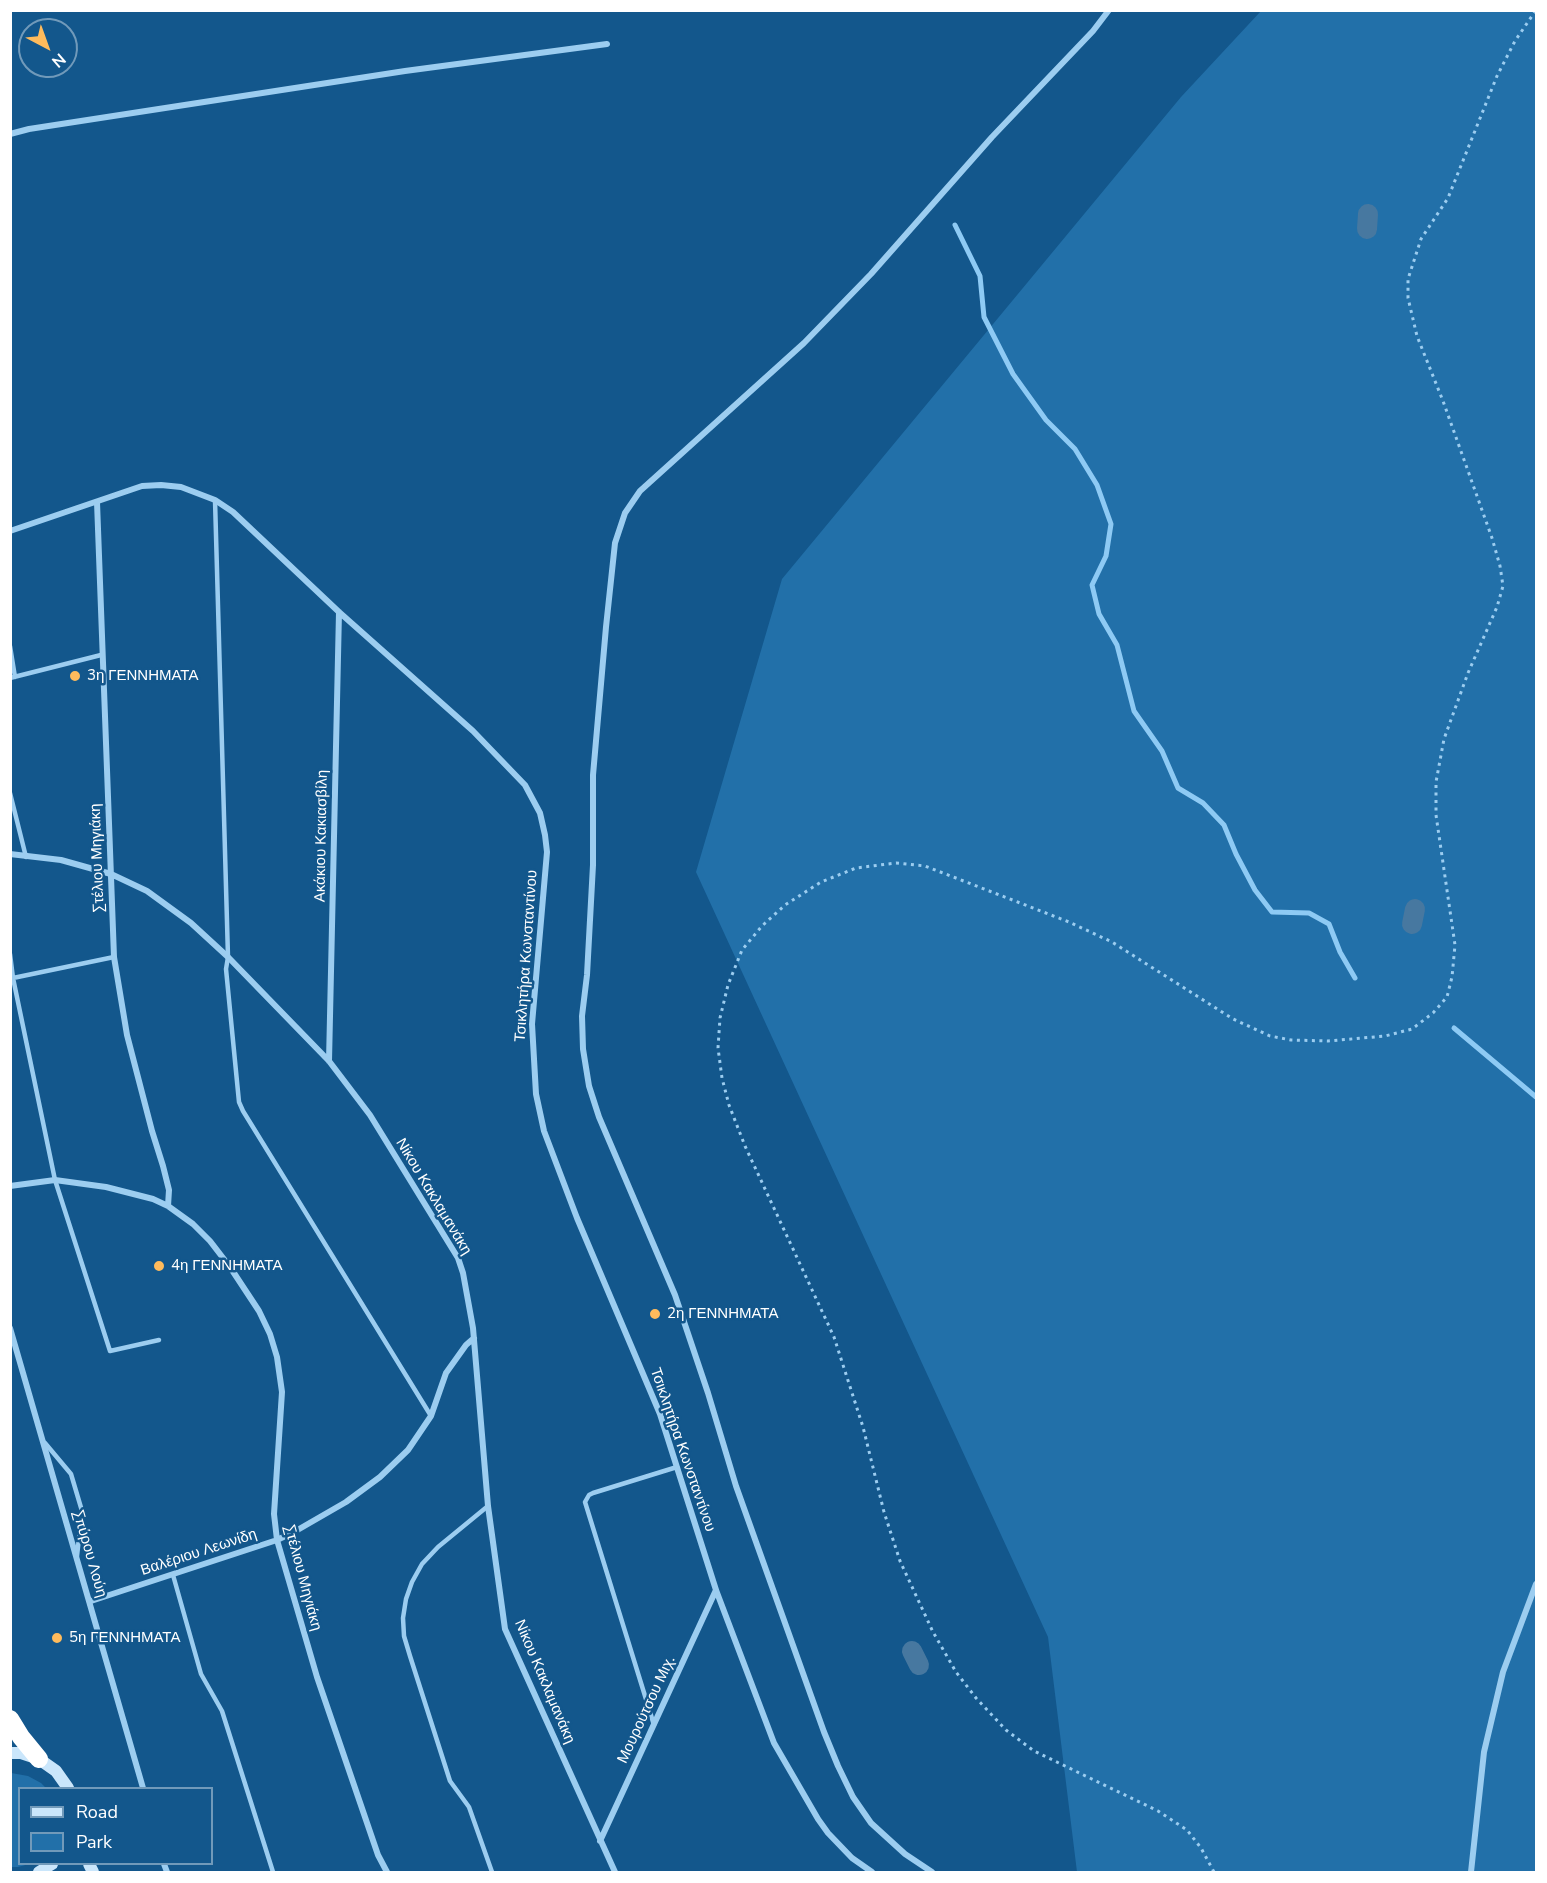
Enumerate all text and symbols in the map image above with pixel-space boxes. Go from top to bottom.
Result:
north arrow [18,18,78,78]
text: N [47,48,70,72]
place label: 3η ΓΕΝΝΗΜΑΤΑ [87,667,198,685]
marker: 3η ΓΕΝΝΗΜΑΤΑ [68,669,82,683]
street label: Ακάκιου Κακιασβίλη [312,770,332,902]
street label: Στέλιου Μηγιάκη [87,803,109,913]
street label: Τσικλητήρα Κωνσταντίνου [512,869,542,1043]
street label: Νίκου Κακλαμανάκη [391,1135,475,1259]
place label: 4η ΓΕΝΝΗΜΑΤΑ [171,1257,282,1275]
marker: 4η ΓΕΝΝΗΜΑΤΑ [152,1259,166,1273]
place label: 2η ΓΕΝΝΗΜΑΤΑ [667,1305,778,1323]
marker: 2η ΓΕΝΝΗΜΑΤΑ [648,1307,662,1321]
street label: Τσικλητήρα Κωνσταντίνου [645,1366,719,1534]
street label: Σπύρου Λούη [68,1508,110,1600]
street label: Στέλιου Μηγιάκη [279,1523,325,1633]
street label: Βαλέριου Λεωνίδη [139,1526,259,1580]
street label: Νίκου Κακλαμανάκη [510,1617,578,1747]
place label: 5η ΓΕΝΝΗΜΑΤΑ [69,1629,180,1647]
marker: 5η ΓΕΝΝΗΜΑΤΑ [50,1631,64,1645]
street label: Μουρούτσου Μιχ. [614,1653,680,1767]
legend [18,1787,213,1865]
text: Road [76,1800,118,1824]
text: Park [76,1830,112,1854]

